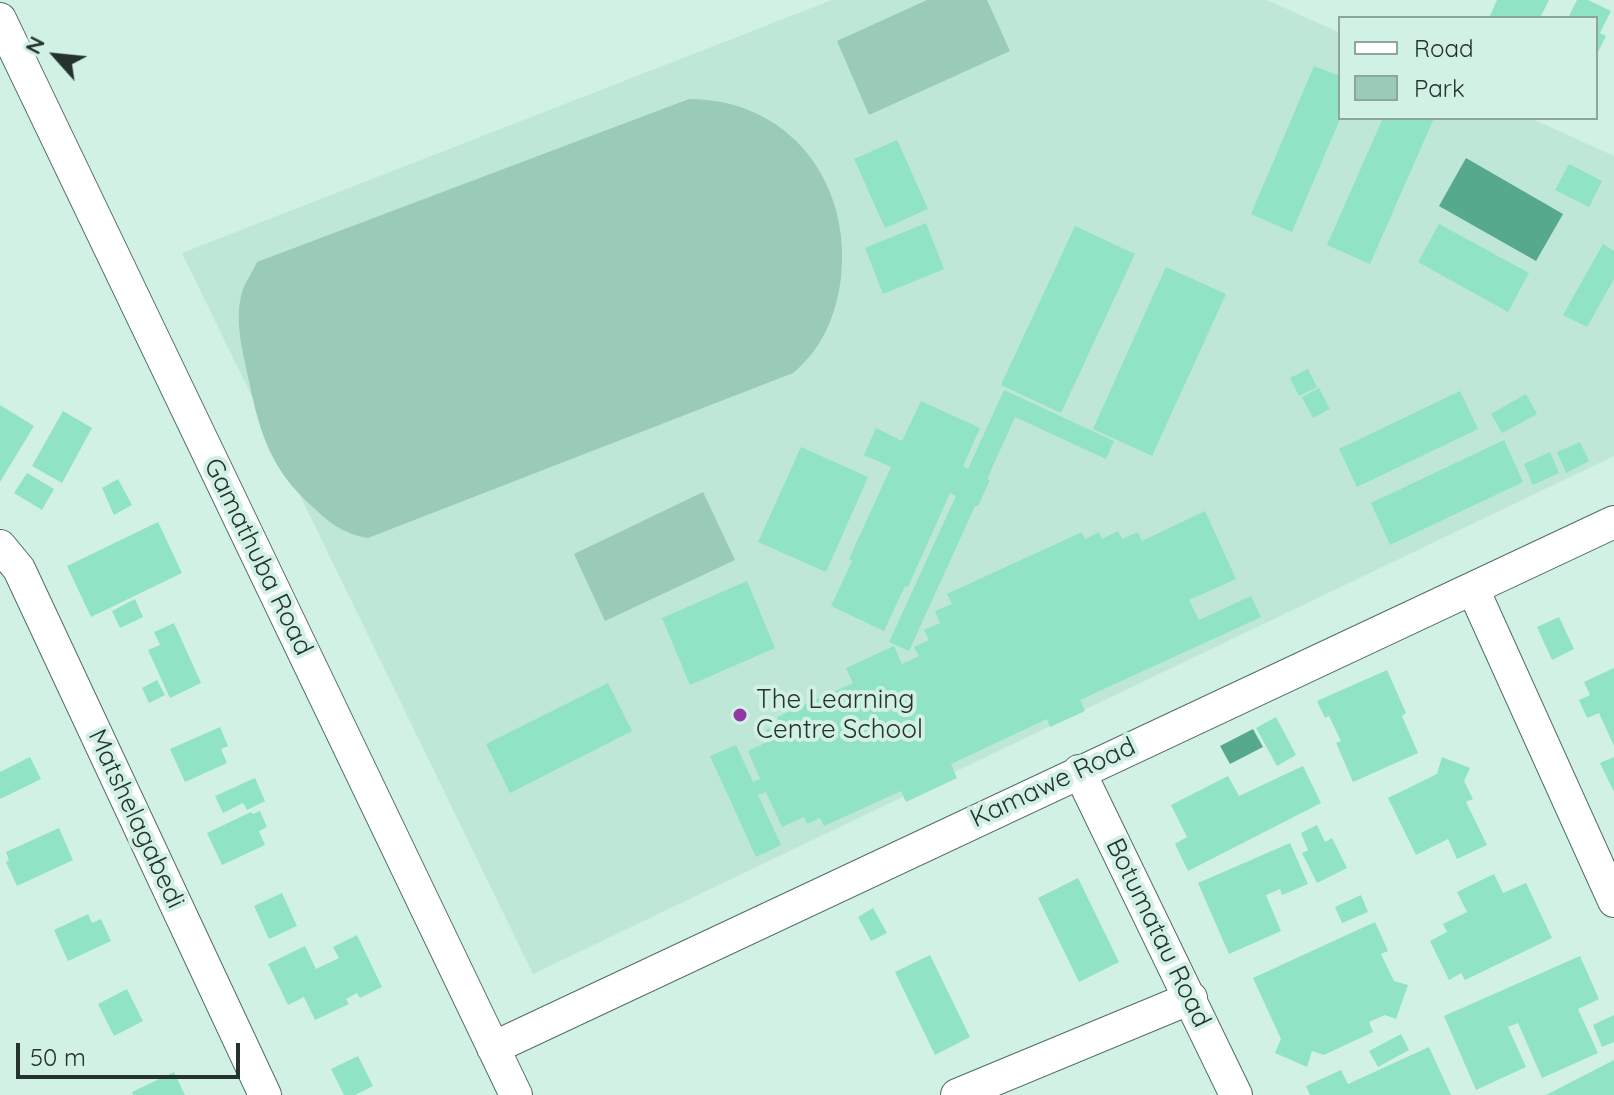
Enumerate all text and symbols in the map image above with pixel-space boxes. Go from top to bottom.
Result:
north arrow [16,16,96,96]
legend [1338,16,1598,120]
text: N [18,32,51,59]
text: Road [1414,33,1474,63]
text: Park [1414,73,1465,103]
street label: Gamathuba Road [197,453,319,661]
place label: The Learning Centre School [756,684,923,746]
marker: The Learning Centre School [731,706,749,724]
street label: Matshelagabedi [81,725,191,913]
street label: Kamawe Road [966,731,1140,835]
street label: Botumatau Road [1099,833,1217,1033]
scale bar [20,1027,244,1077]
text: 50 m [30,1042,86,1072]

